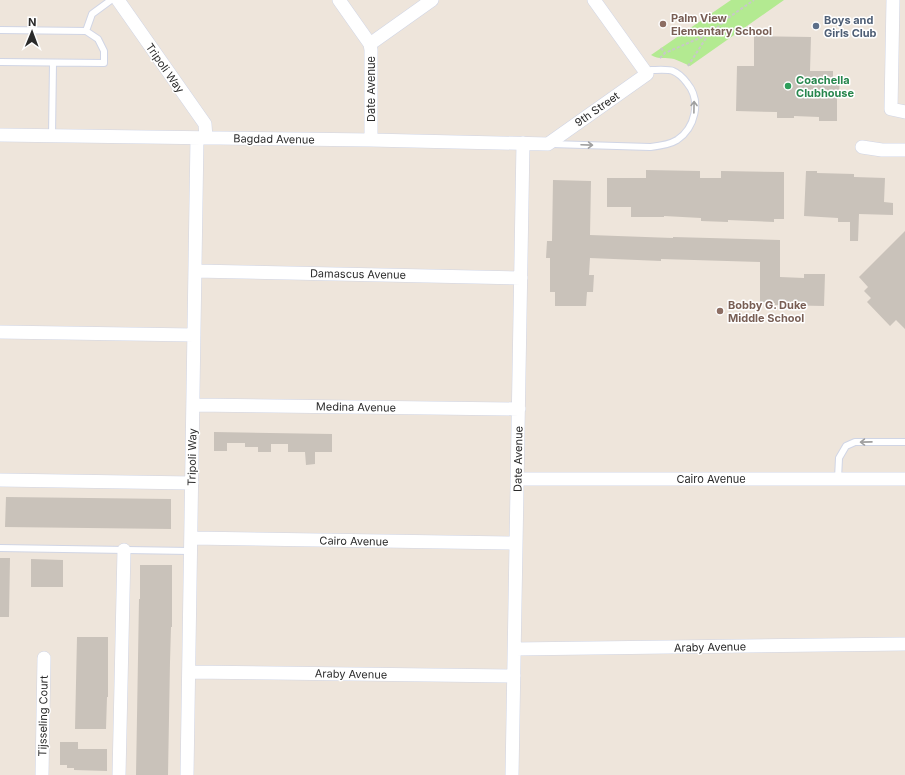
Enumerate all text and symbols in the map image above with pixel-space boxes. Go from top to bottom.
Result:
place label: Palm View Elementary School [671,11,772,38]
north arrow [12,12,52,52]
place label: Boys and Girls Club [824,13,877,40]
text: N [28,15,36,29]
marker: Palm View Elementary School [658,19,668,29]
marker: Boys and Girls Club [811,21,821,31]
street label: Tripoli Way [143,40,187,96]
street label: Date Avenue [364,56,378,122]
place label: Coachella Clubhouse [796,73,855,100]
marker: Coachella Clubhouse [783,81,793,91]
street label: 9th Street [572,88,622,129]
one-way arrow [691,101,698,114]
street label: Bagdad Avenue [233,131,315,147]
one-way arrow [580,141,593,149]
street label: Damascus Avenue [310,266,406,282]
place label: Bobby G. Duke Middle School [728,298,807,325]
marker: Bobby G. Duke Middle School [715,306,725,316]
street label: Medina Avenue [316,399,396,415]
street label: Date Avenue [510,426,526,492]
street label: Tripoli Way [184,428,200,486]
one-way arrow [860,438,873,446]
street label: Cairo Avenue [676,472,746,486]
street label: Cairo Avenue [319,533,389,549]
street label: Araby Avenue [674,639,746,655]
street label: Araby Avenue [315,666,387,682]
street label: Tijsseling Court [35,675,51,757]

